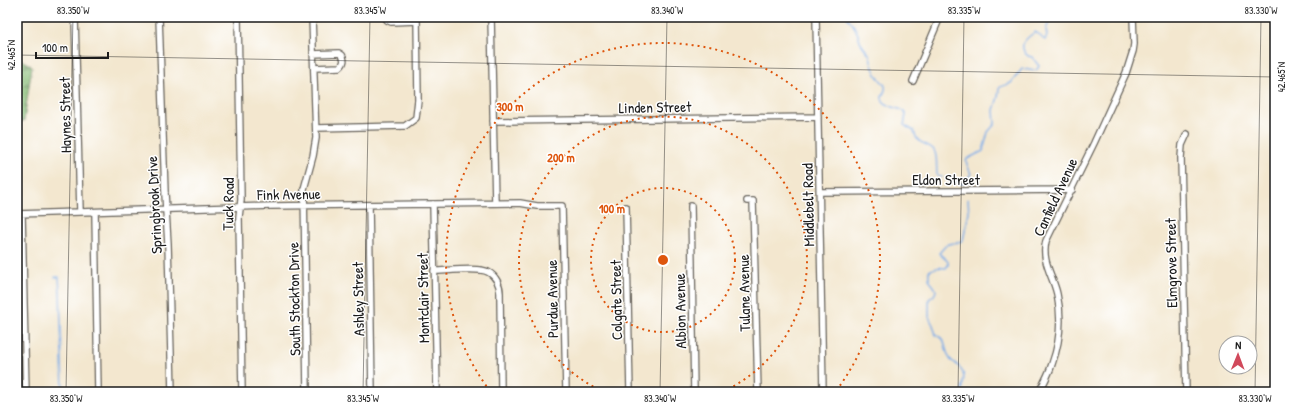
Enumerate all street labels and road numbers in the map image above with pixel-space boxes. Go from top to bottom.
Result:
street label: Haynes Street [54,76,76,153]
street label: Linden Street [618,96,692,118]
street label: Canfield Avenue [1028,154,1082,240]
street label: Springbrook Drive [141,156,167,254]
street label: Middlebelt Road [797,163,819,247]
street label: Eldon Street [912,169,981,190]
street label: Tuck Road [217,177,239,231]
street label: Fink Avenue [256,183,321,205]
street label: Elmgrove Street [1160,217,1182,308]
street label: South Stockton Drive [283,242,305,356]
street label: Montclair Street [412,252,434,343]
street label: Tulane Avenue [733,254,755,332]
street label: Colgate Street [605,259,627,340]
street label: Purdue Avenue [541,260,563,338]
street label: Ashley Street [347,261,369,336]
street label: Albion Avenue [669,273,691,349]

